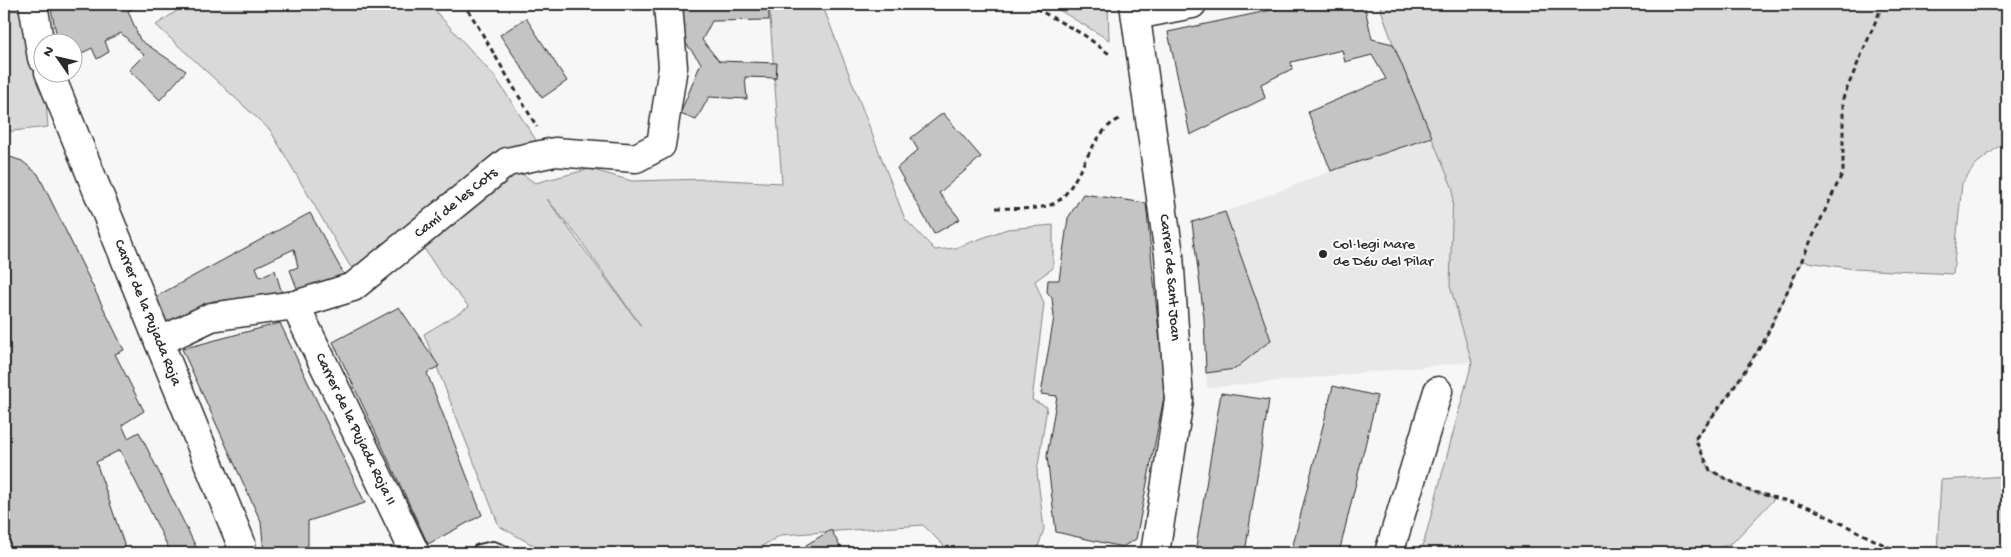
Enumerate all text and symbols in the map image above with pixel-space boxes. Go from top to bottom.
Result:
north arrow [32,32,82,82]
text: N [40,44,59,61]
street label: Camí de les Cots [411,164,502,242]
street label: Carrer de Sant Joan [1154,213,1184,342]
place label: Col·legi Mare de Déu del Pilar [1333,236,1435,271]
street label: Carrer de la Pujada Roja [109,237,185,389]
marker: Col·legi Mare de Déu del Pilar [1317,248,1329,260]
street label: Carrer de la Pujada Roja II [311,350,400,508]

